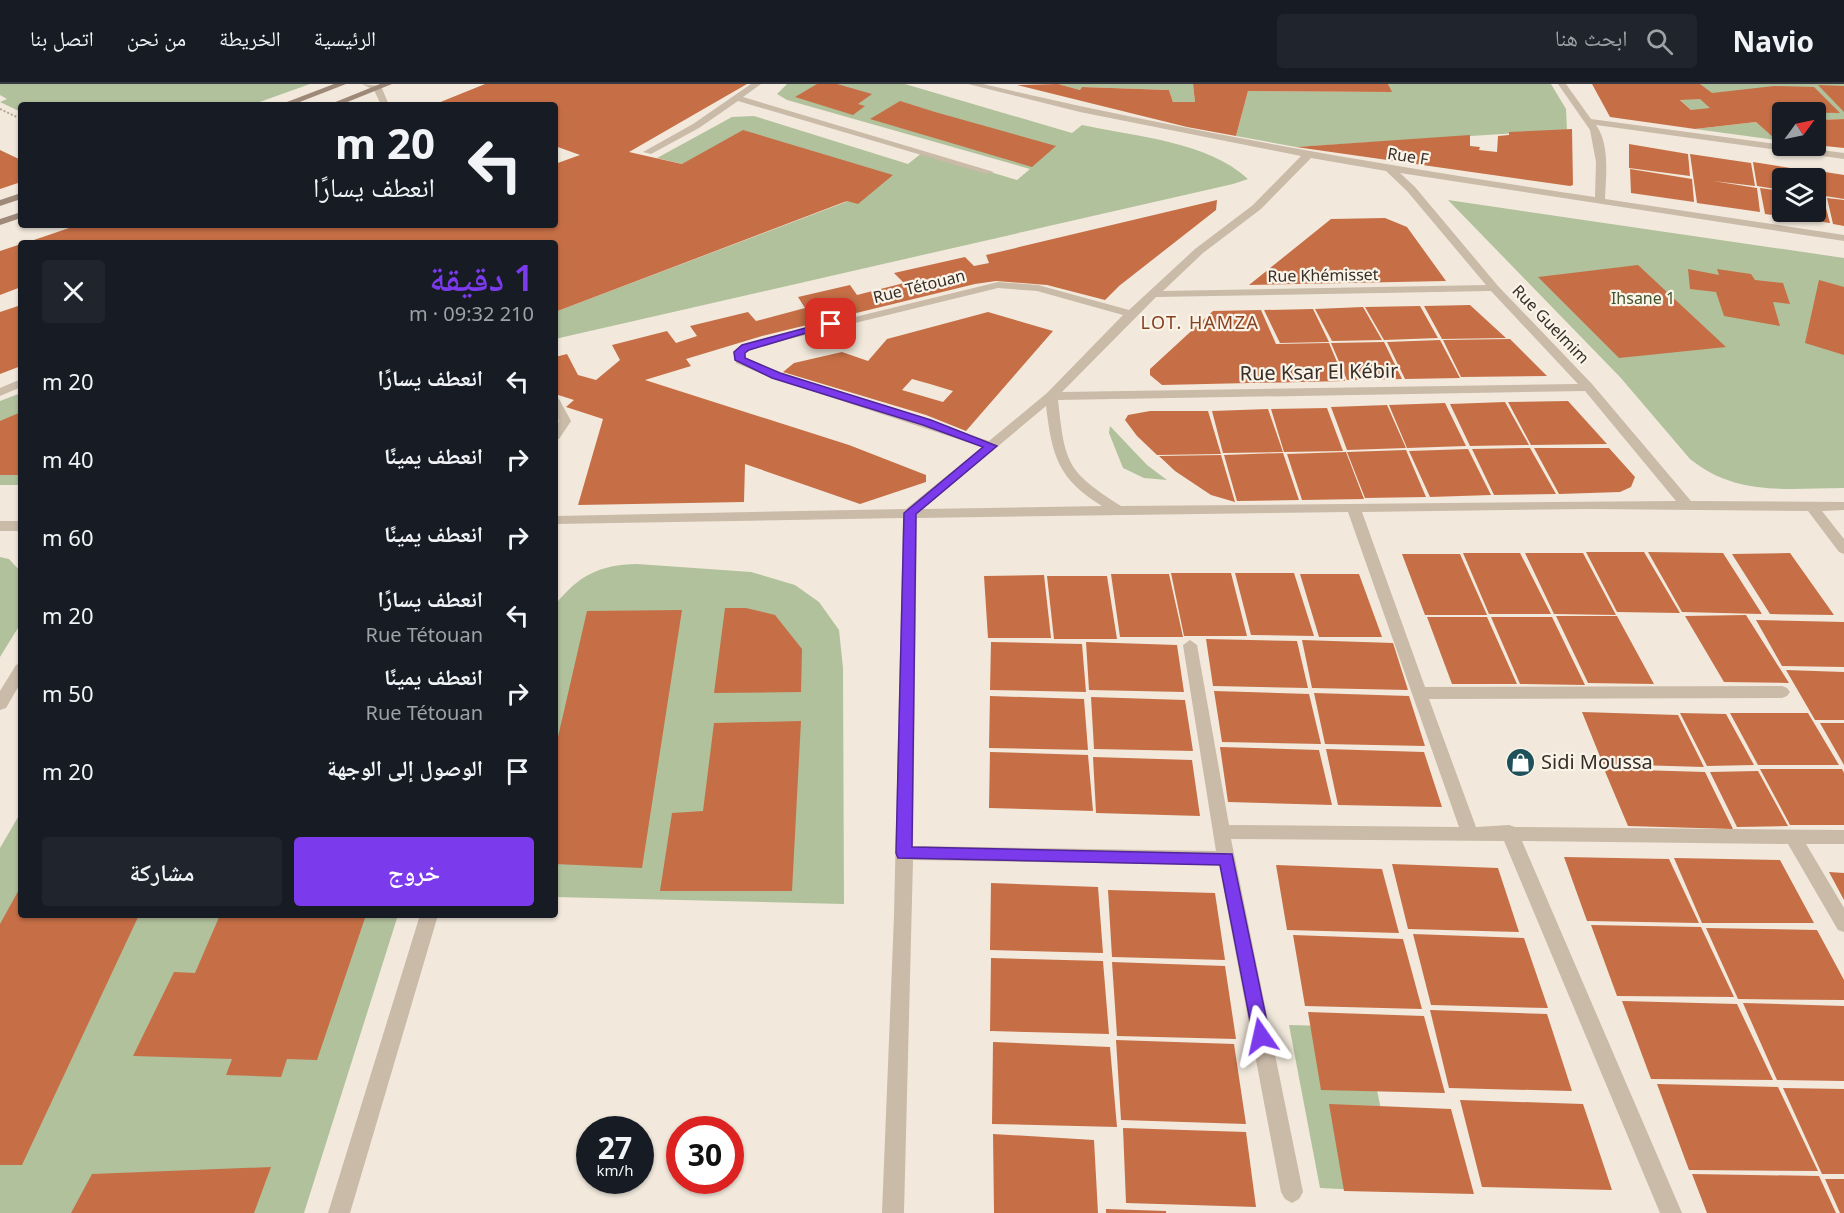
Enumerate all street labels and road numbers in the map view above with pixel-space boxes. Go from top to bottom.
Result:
street label: Rue F [1386,142,1430,170]
street label: Rue Khémisset [1267,263,1379,287]
street label: Rue Tétouan [871,264,967,308]
street label: Rue Guelmim [1508,280,1594,368]
street label: Rue Ksar El Kébir [1239,357,1399,386]

